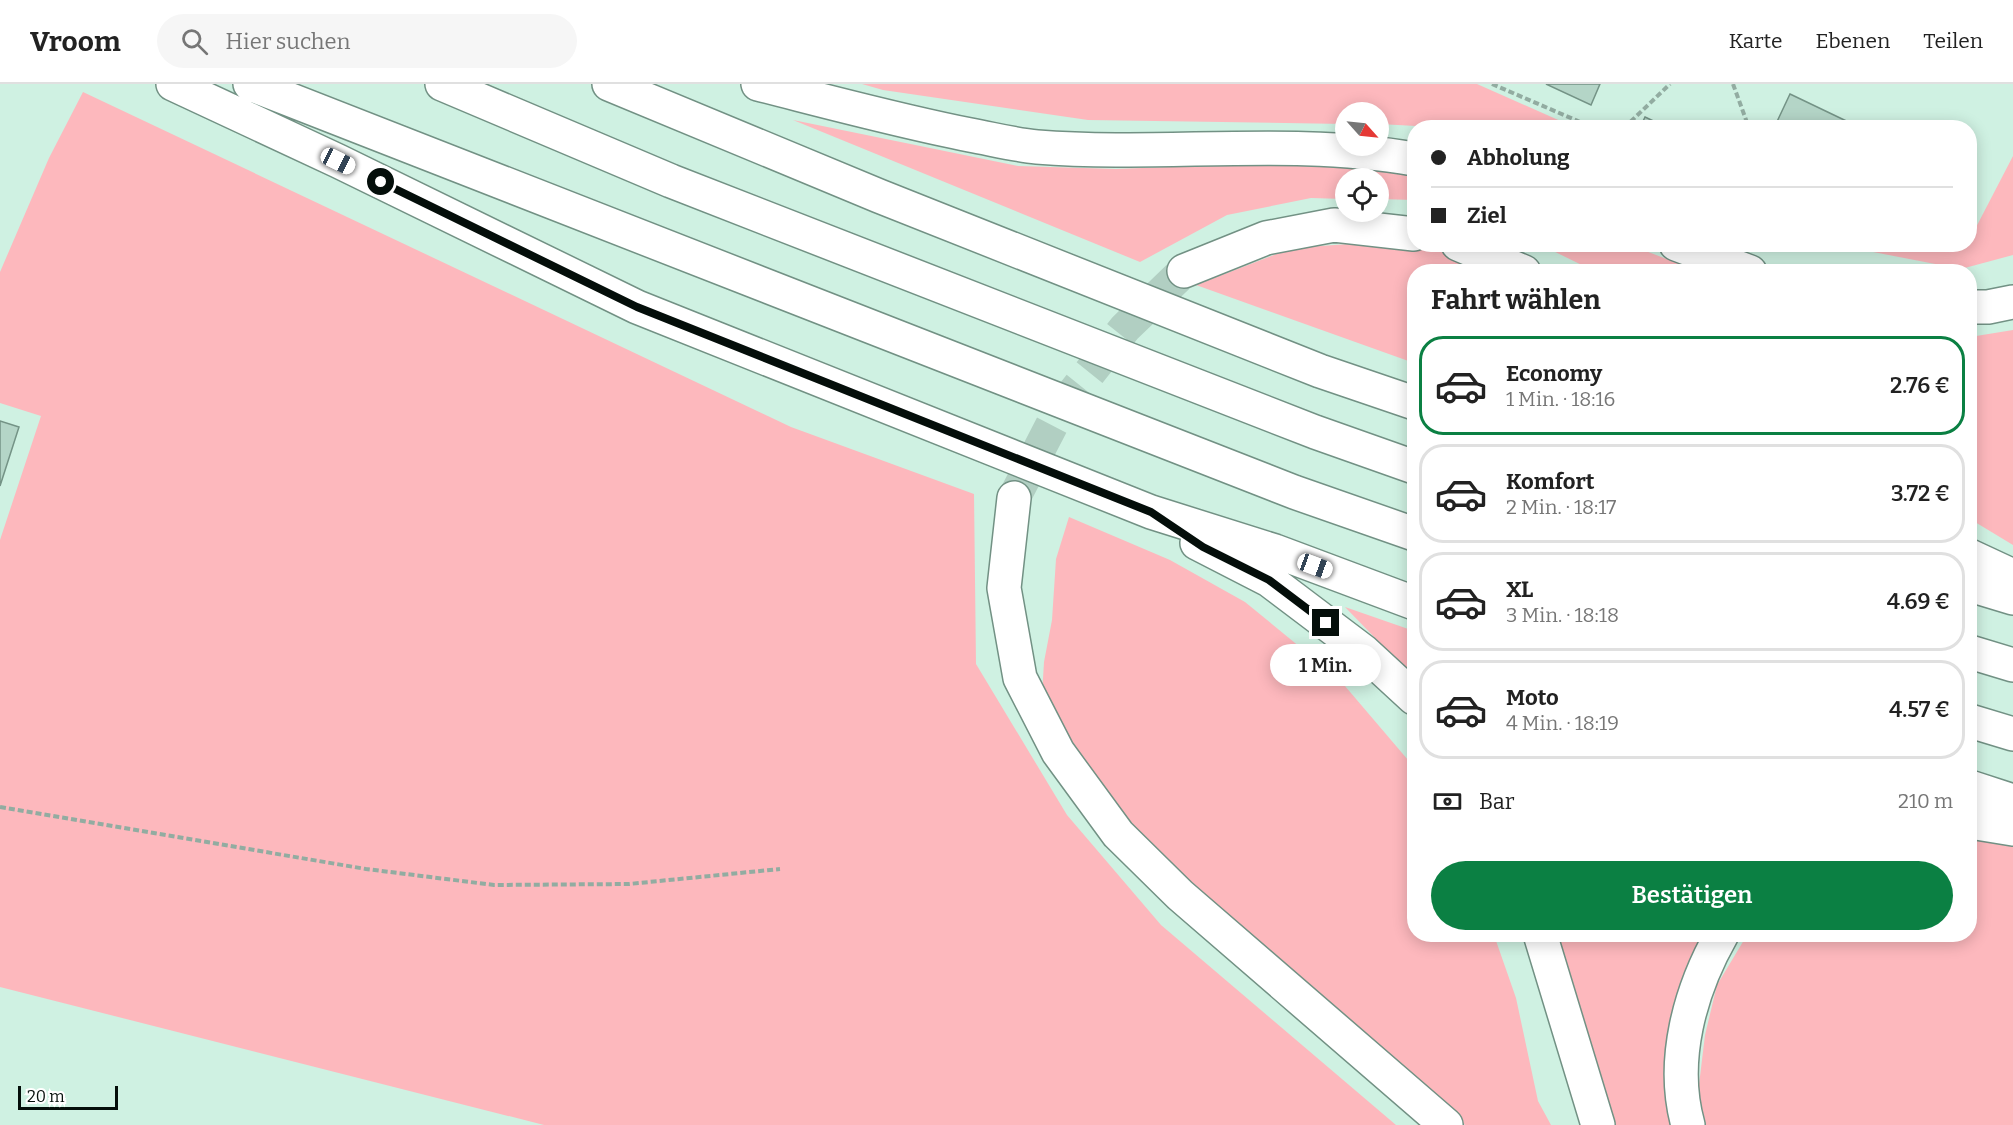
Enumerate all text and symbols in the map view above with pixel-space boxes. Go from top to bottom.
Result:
search box [157,14,577,68]
text: Vroom [30,25,121,58]
icon: search [178,25,211,58]
text: Hier suchen [226,28,351,55]
text: Karte [1729,28,1782,54]
text: Ebenen [1815,28,1890,54]
text: Teilen [1923,28,1983,54]
north arrow [1335,102,1389,156]
map controls [1335,102,1389,222]
text: Abholung [1467,144,1570,171]
car [318,145,358,177]
route start [367,168,394,195]
button: locate [1335,168,1389,222]
text: Ziel [1467,202,1507,229]
text: Fahrt wählen [1431,284,1601,316]
icon: car [1434,359,1488,413]
text: Economy [1506,360,1602,387]
text: 2.76 € [1890,372,1950,399]
text: 1 Min. · 18:16 [1506,387,1615,411]
icon: car [1434,467,1488,521]
text: Komfort [1506,468,1595,495]
text: 3.72 € [1891,480,1950,507]
text: 2 Min. · 18:17 [1506,495,1616,519]
car [1295,551,1335,581]
icon: car [1434,575,1488,629]
text: XL [1506,576,1533,603]
text: 4.69 € [1887,588,1950,615]
text: 3 Min. · 18:18 [1506,603,1619,627]
route end [1312,609,1339,636]
callout: 1 Min. [1270,644,1382,686]
text: 1 Min. [1299,653,1352,677]
icon: car [1434,683,1488,737]
text: Moto [1506,684,1559,711]
text: 4.57 € [1889,696,1950,723]
text: 4 Min. · 18:19 [1506,711,1619,735]
icon: cash [1431,785,1464,818]
text: Bar [1479,788,1514,815]
text: 210 m [1898,789,1953,813]
button: Bestätigen [1431,861,1953,930]
scale bar [18,1083,118,1110]
text: 20 m [27,1087,64,1106]

